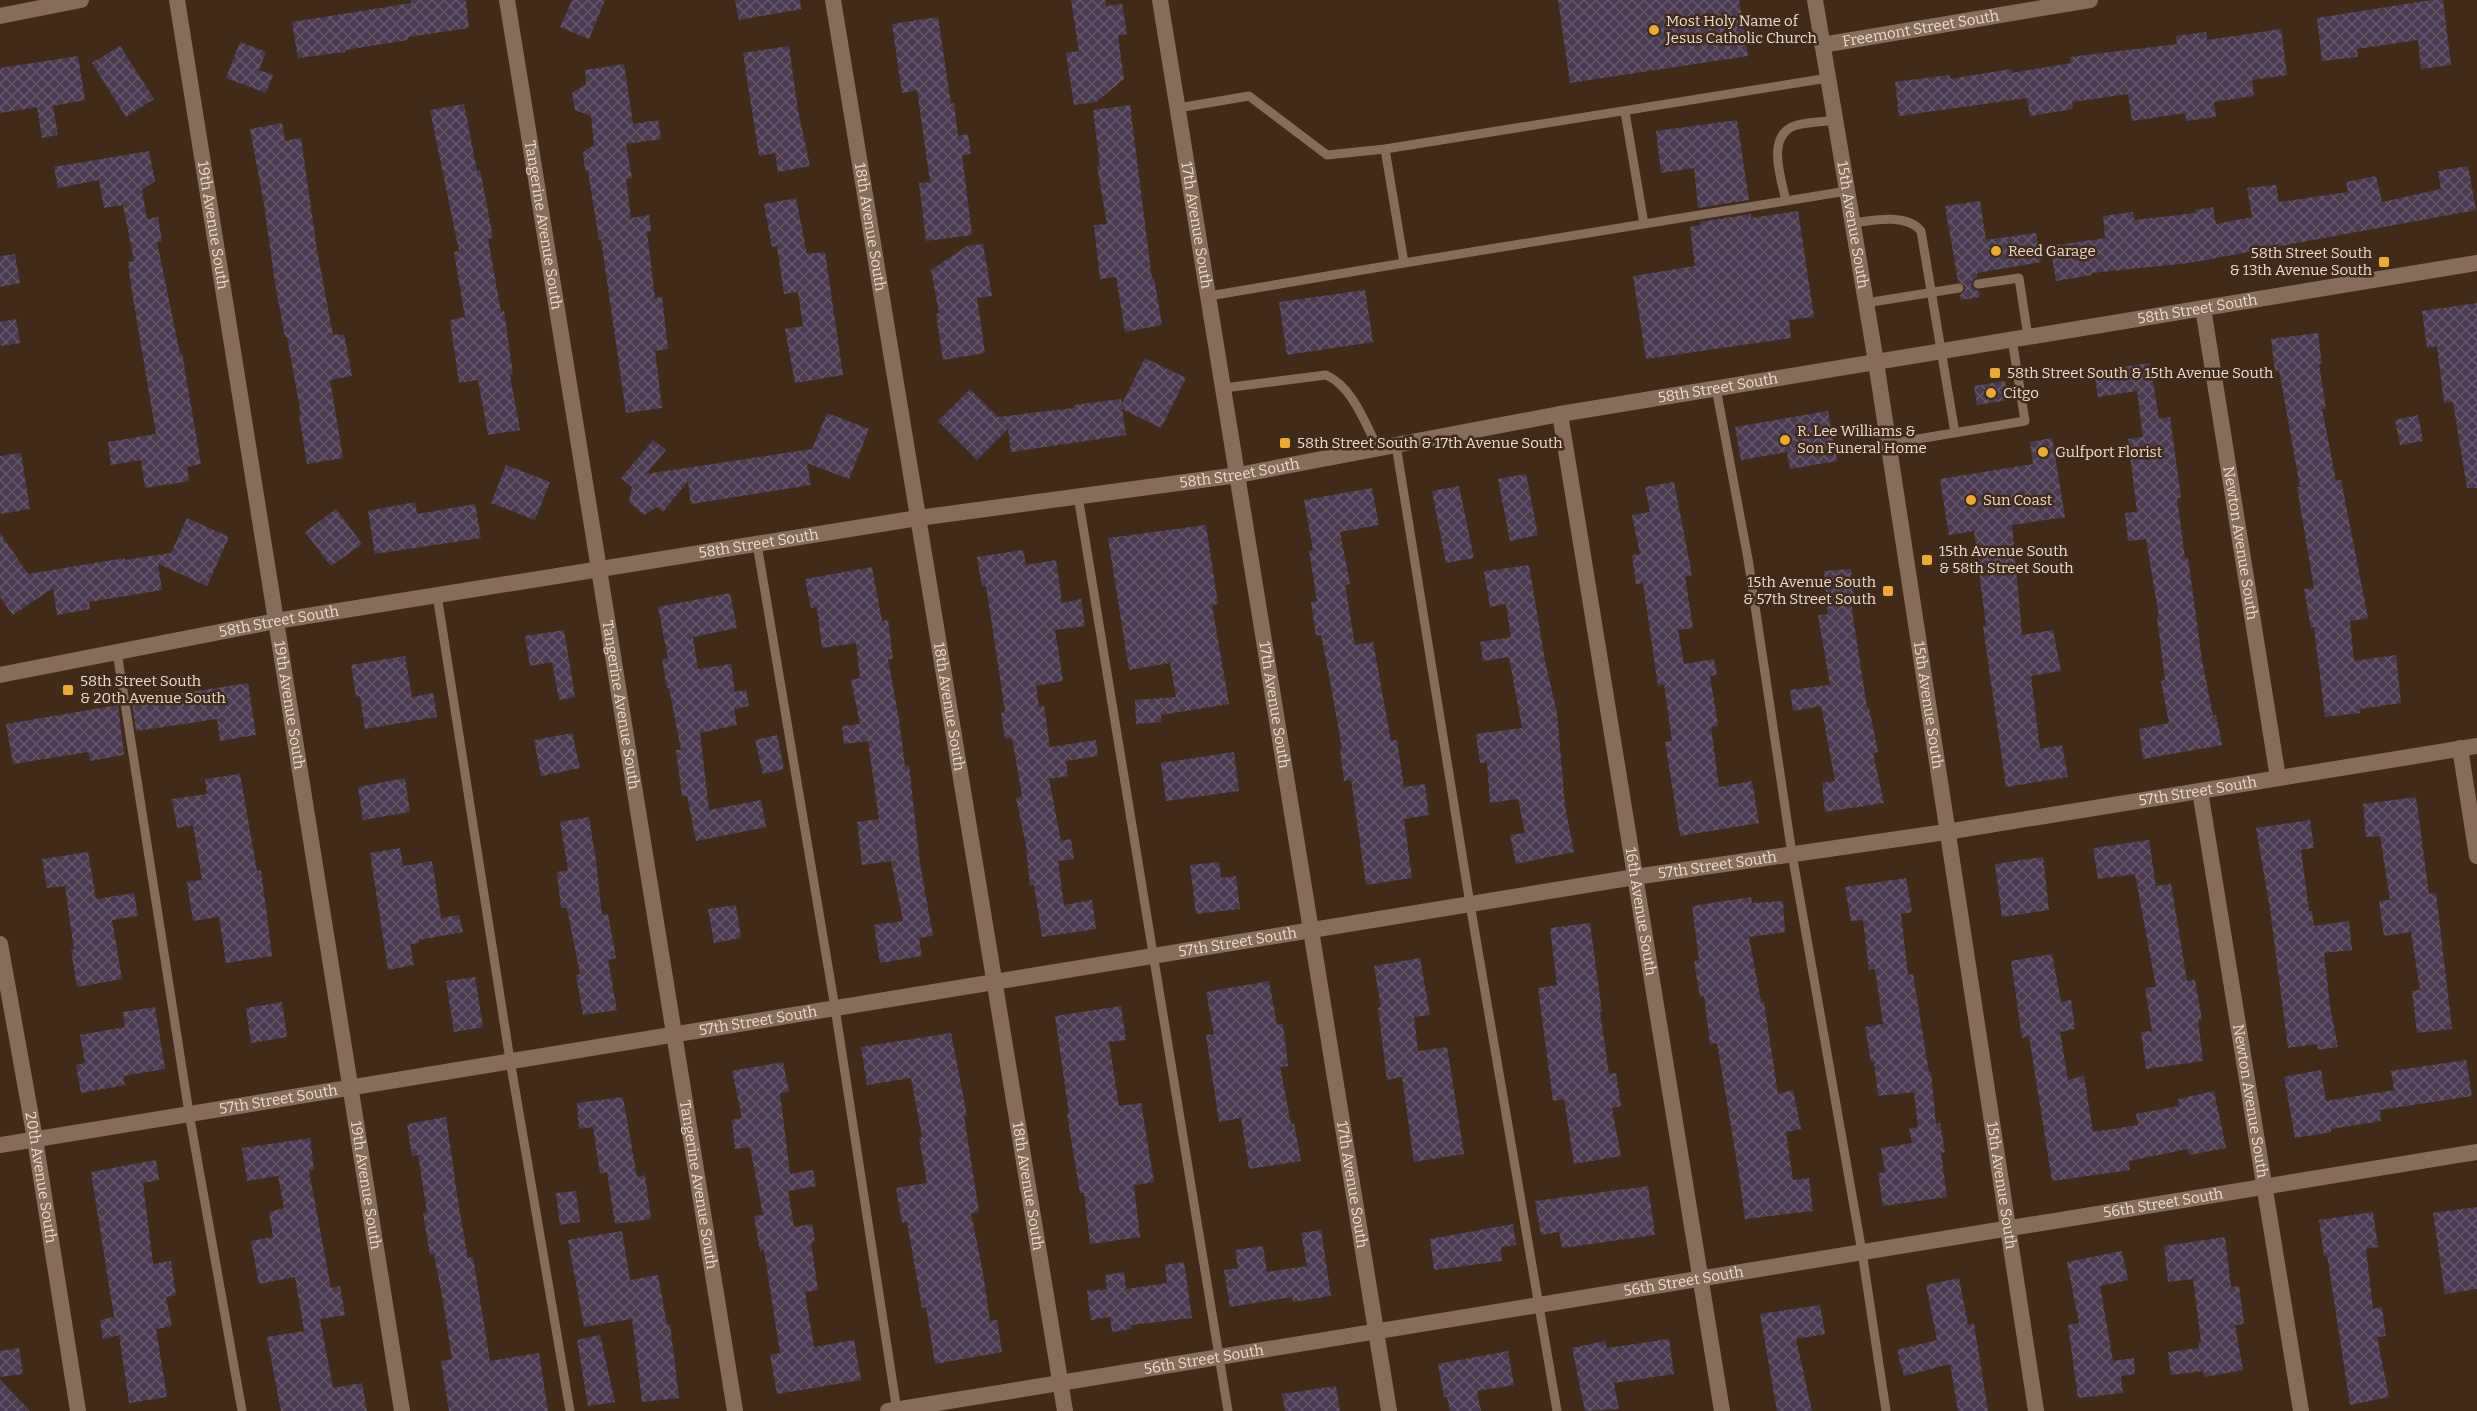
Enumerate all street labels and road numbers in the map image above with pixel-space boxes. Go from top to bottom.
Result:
street label: Freemont Street South [1841,6,2001,50]
street label: Tangerine Avenue South [521,139,566,312]
street label: 19th Avenue South [194,160,232,291]
street label: 17th Avenue South [1177,160,1216,290]
street label: 15th Avenue South [1833,160,1873,291]
street label: 18th Avenue South [851,161,890,293]
street label: 58th Street South [2136,290,2259,328]
street label: 58th Street South [1657,369,1780,407]
street label: 58th Street South [1178,454,1302,492]
street label: Newton Avenue South [2219,465,2262,622]
street label: 58th Street South [697,525,821,562]
street label: 58th Street South [217,602,341,641]
street label: Tangerine Avenue South [598,619,644,791]
street label: 19th Avenue South [270,640,309,771]
street label: 17th Avenue South [1255,640,1294,770]
street label: 15th Avenue South [1910,640,1947,771]
street label: 18th Avenue South [930,641,969,773]
street label: 57th Street South [2137,773,2259,810]
street label: 16th Avenue South [1622,846,1660,978]
street label: 57th Street South [1657,848,1778,883]
street label: 57th Street South [1177,923,1299,961]
street label: 57th Street South [697,1002,819,1039]
street label: Newton Avenue South [2229,1023,2272,1180]
street label: 57th Street South [218,1081,339,1118]
street label: Tangerine Avenue South [676,1099,721,1271]
street label: 20th Avenue South [21,1110,60,1245]
street label: 19th Avenue South [347,1120,385,1251]
street label: 17th Avenue South [1333,1120,1372,1250]
street label: 15th Avenue South [1983,1120,2020,1251]
street label: 18th Avenue South [1009,1121,1048,1252]
street label: 56th Street South [2102,1184,2225,1222]
street label: 56th Street South [1622,1263,1745,1300]
street label: 56th Street South [1143,1341,1266,1378]

